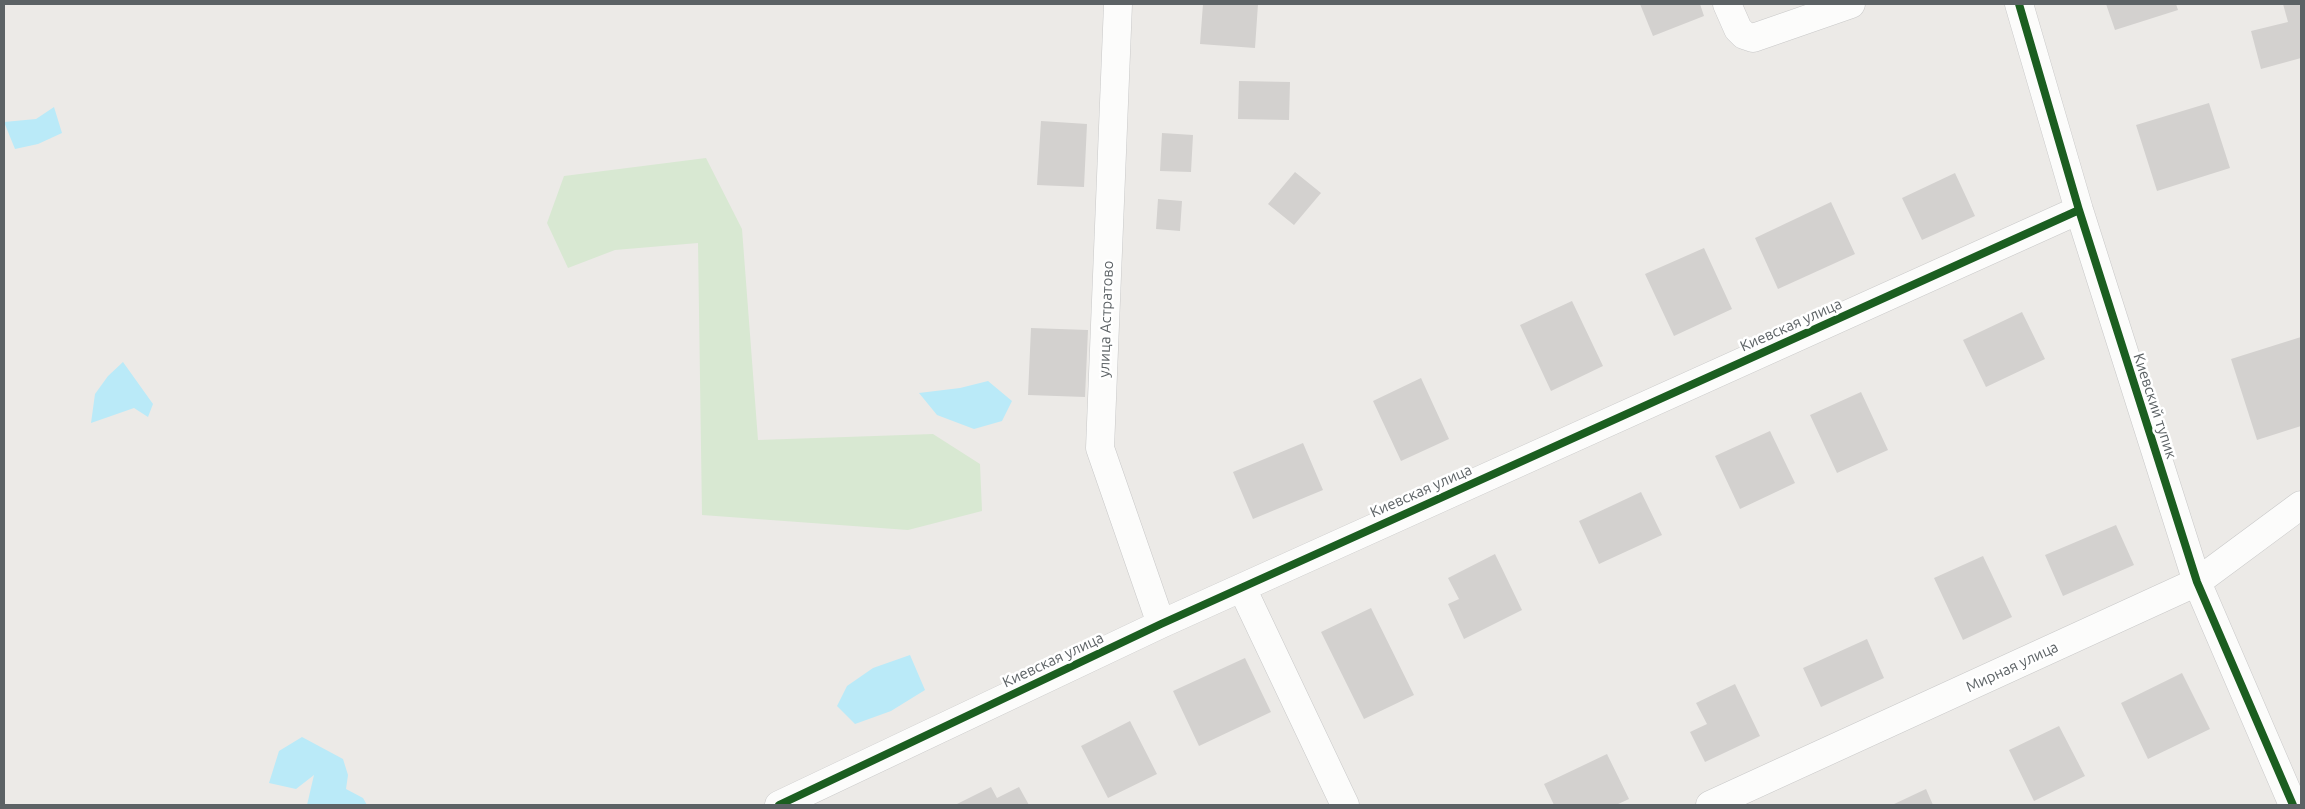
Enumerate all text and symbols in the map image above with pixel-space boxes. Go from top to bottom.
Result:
street label: улица Астратово [1095,260,1117,378]
street label: Киевская улица [1737,295,1845,355]
street label: Киевский тупик [2129,351,2181,461]
street label: Киевская улица [1367,461,1475,521]
street label: Киевская улица [1000,629,1106,691]
street label: Мирная улица [1963,638,2061,696]

